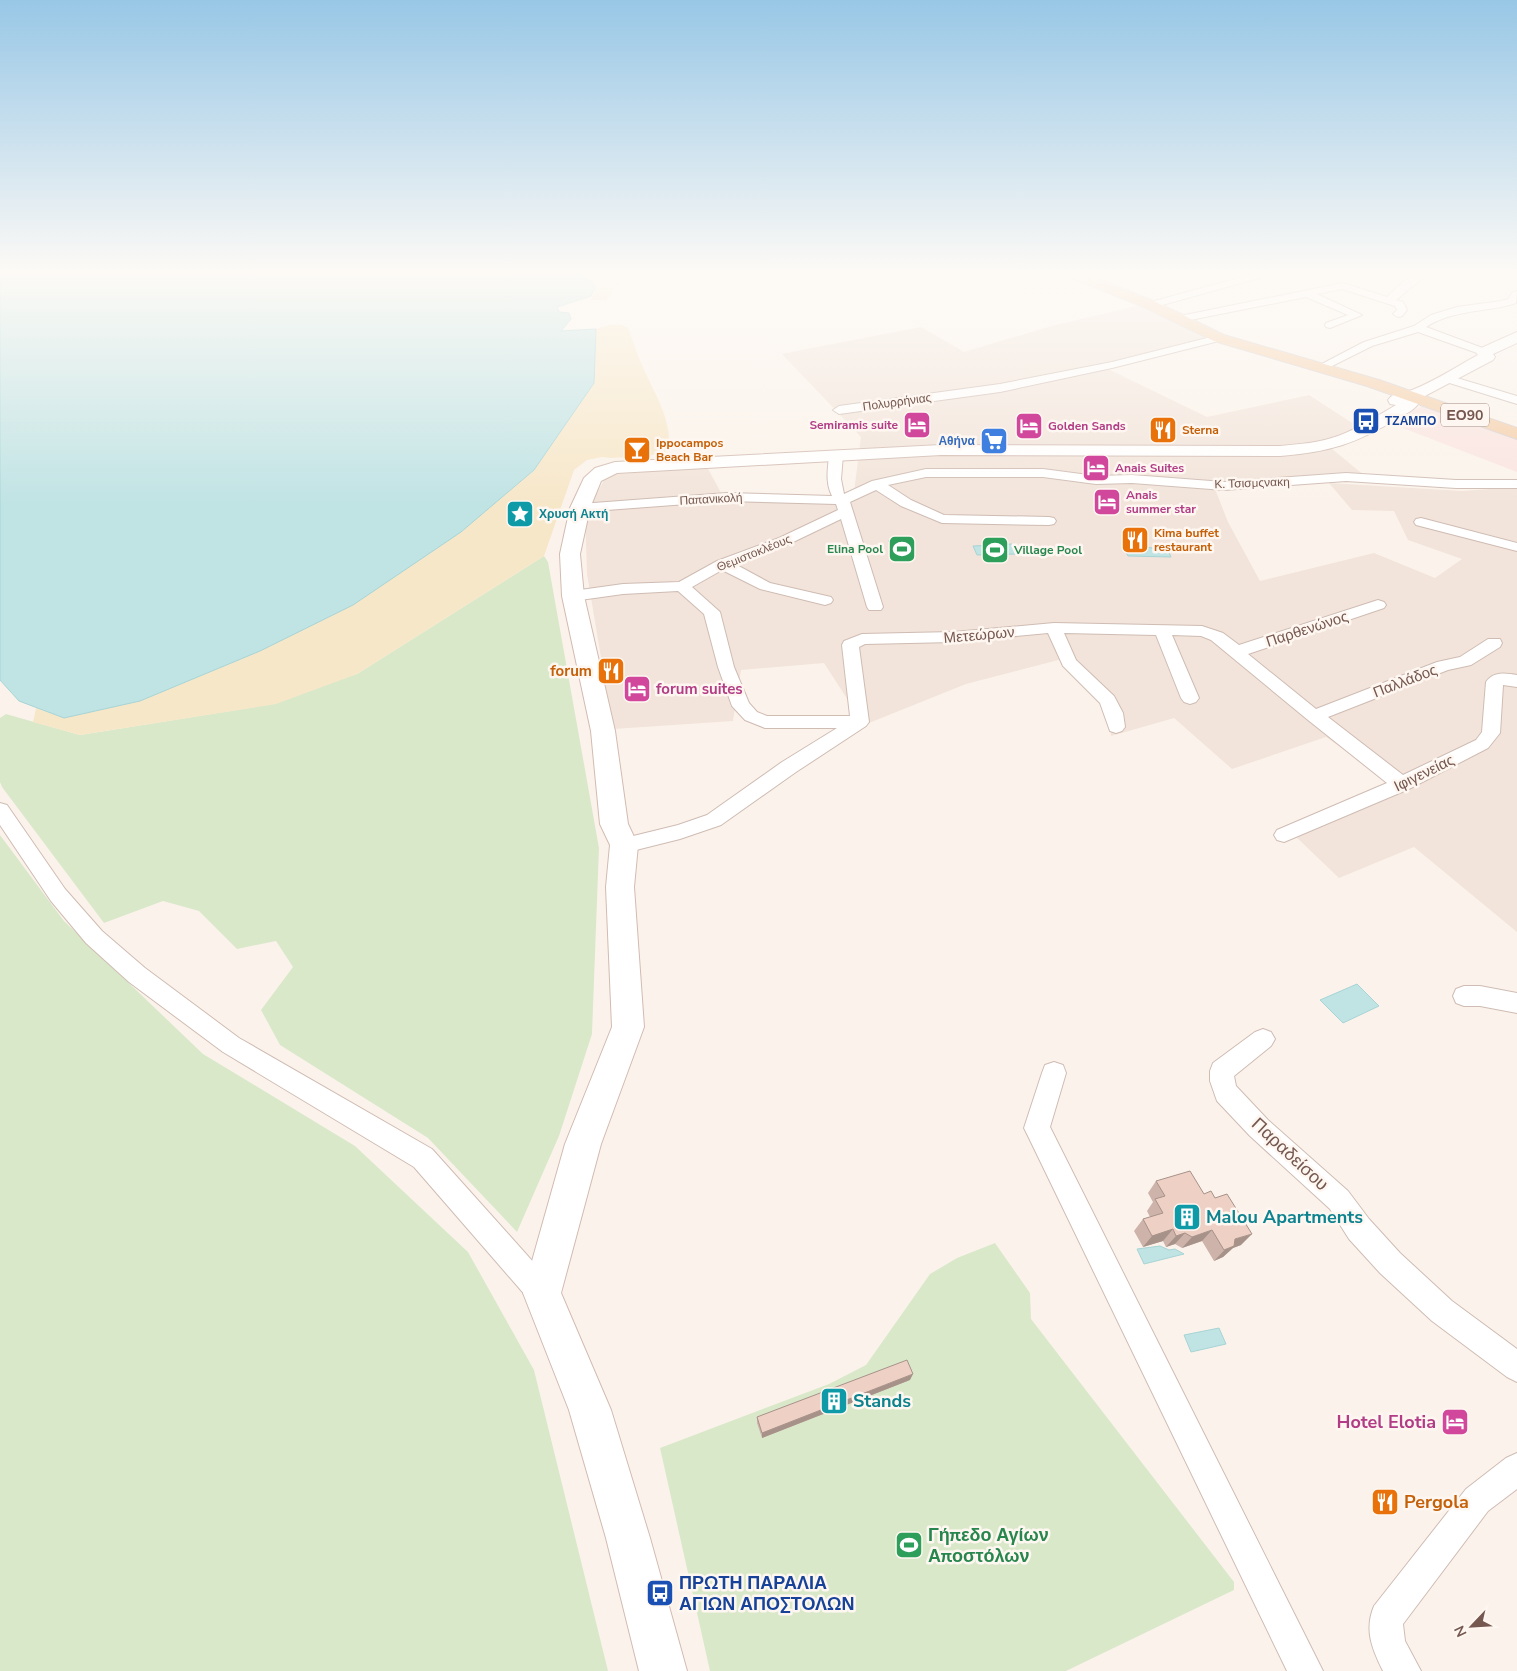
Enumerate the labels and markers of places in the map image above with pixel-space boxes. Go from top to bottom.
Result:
bus stop icon: ΤΖΑΜΠΟ [1351,406,1381,436]
hotel icon: Semiramis suite [902,410,932,440]
hotel icon: Golden Sands [1014,411,1044,441]
place label: ΤΖΑΜΠΟ [1385,413,1436,429]
restaurant icon: Sterna [1148,415,1178,445]
place label: Semiramis suite [810,417,898,433]
place label: Golden Sands [1048,418,1126,434]
place label: Sterna [1182,422,1219,438]
supermarket icon: Αθήνα [979,426,1009,456]
place label: Αθήνα [938,433,976,449]
bar icon: Ippocampos Beach Bar [622,435,652,465]
place label: Ippocampos Beach Bar [656,435,724,465]
hotel icon: Anais Suites [1081,453,1111,483]
place label: Anais Suites [1115,460,1184,476]
hotel icon: Anais summer star [1092,487,1122,517]
place label: Anais summer star [1126,487,1196,517]
place icon: Χρυσή Ακτή [505,499,535,529]
place label: Χρυσή Ακτή [539,506,608,522]
restaurant icon: Kima buffet restaurant [1120,525,1150,555]
place label: Kima buffet restaurant [1154,525,1219,555]
sports icon: Elina Pool [887,534,917,564]
sports icon: Village Pool [980,535,1010,565]
place label: Elina Pool [827,541,883,557]
place label: Village Pool [1013,542,1082,558]
restaurant icon: forum [596,656,626,686]
place label: forum [550,661,592,681]
hotel icon: forum suites [622,674,652,704]
place label: forum suites [656,679,743,699]
building icon: Malou Apartments [1172,1202,1202,1232]
place label: Malou Apartments [1206,1205,1363,1229]
building icon: Stands [819,1386,849,1416]
place label: Stands [853,1389,911,1413]
hotel icon: Hotel Elotia [1440,1407,1470,1437]
place label: Hotel Elotia [1337,1410,1436,1434]
restaurant icon: Pergola [1370,1487,1400,1517]
place label: Pergola [1404,1490,1469,1514]
place label: Γήπεδο Αγίων Αποστόλων [928,1523,1049,1568]
sports icon: Γήπεδο Αγίων Αποστόλων [894,1530,924,1560]
place label: ΠΡΩΤΗ ΠΑΡΑΛΙΑ ΑΓΙΩΝ ΑΠΟΣΤΟΛΩΝ [679,1571,854,1616]
bus stop icon: ΠΡΩΤΗ ΠΑΡΑΛΙΑ ΑΓΙΩΝ ΑΠΟΣΤΟΛΩΝ [645,1578,675,1608]

